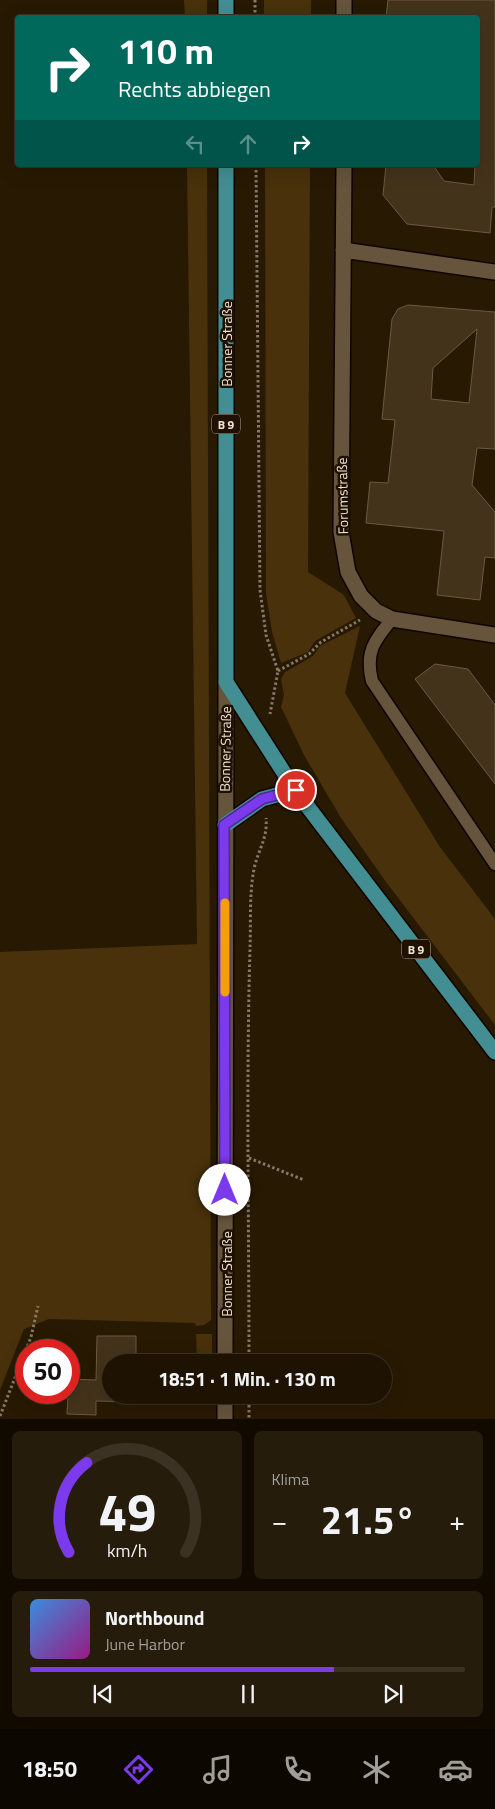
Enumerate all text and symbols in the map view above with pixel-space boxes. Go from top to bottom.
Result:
text: 110 m [118,24,214,78]
icon: right [35,35,100,100]
text: Rechts abbiegen [118,72,271,106]
icon: left [181,130,209,158]
icon: ahead [234,130,262,158]
icon: right [287,130,315,158]
street label: Bonner Straße [216,301,237,387]
road number: B 9 [212,414,240,434]
street label: Forumstraße [331,457,353,535]
street label: Bonner Straße [214,706,236,792]
pin [275,769,317,811]
icon: arrive [282,776,310,804]
road number: B 9 [402,940,430,959]
position arrow [198,1163,250,1215]
street label: Bonner Straße [216,1231,237,1317]
speed limit sign: 50 [15,1339,80,1404]
text: 18:51 · 1 Min. · 130 m [158,1364,336,1393]
text: Klima [272,1467,309,1491]
text: 49 [98,1472,156,1551]
text: 21.5° [321,1491,416,1549]
text: − [272,1499,287,1542]
text: + [449,1499,465,1542]
text: km/h [107,1537,147,1564]
text: Northbound [105,1603,205,1632]
text: June Harbor [105,1632,185,1656]
icon: previous [89,1680,117,1708]
icon: pause [234,1680,262,1708]
icon: next [379,1680,407,1708]
text: 18:50 [22,1752,77,1786]
icon: directions [121,1752,156,1787]
icon: music [200,1752,235,1787]
icon: phone [280,1752,315,1787]
icon: climate [359,1752,394,1787]
icon: car [438,1752,473,1787]

